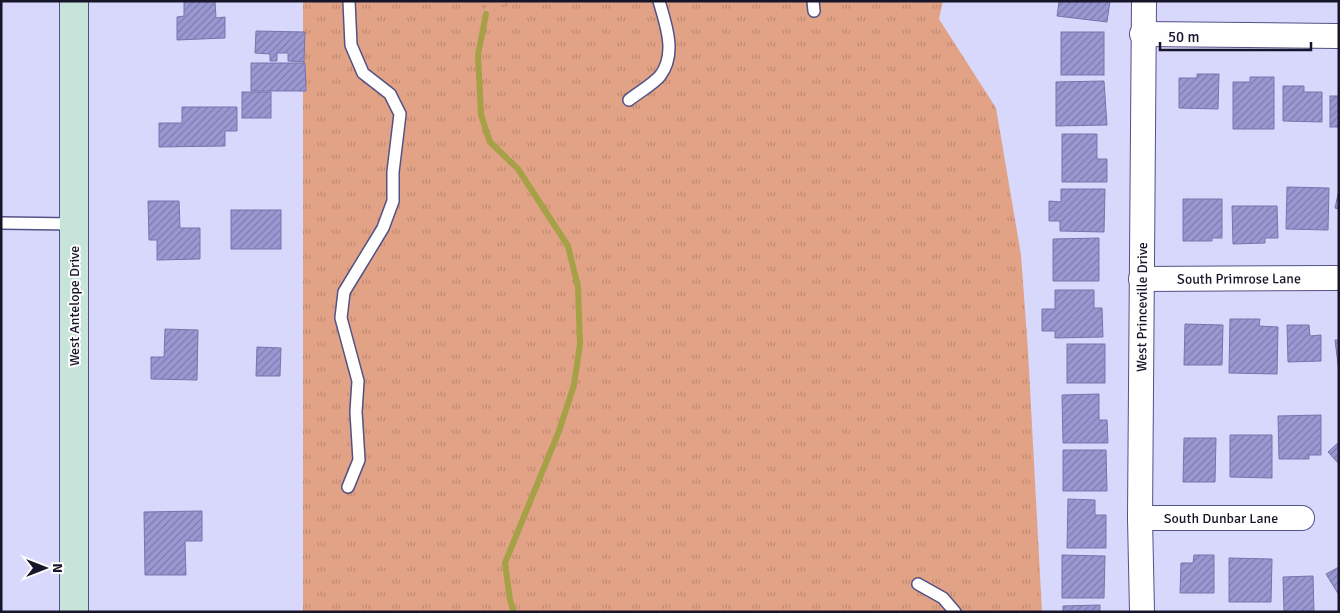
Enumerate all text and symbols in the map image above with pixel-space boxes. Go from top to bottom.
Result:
scale bar [1160,20,1311,52]
text: 50 m [1168,28,1199,46]
street label: West Princeville Drive [1133,242,1151,372]
street label: West Antelope Drive [66,246,83,366]
street label: South Primrose Lane [1177,270,1301,287]
street label: South Dunbar Lane [1164,510,1278,527]
north arrow [20,543,70,593]
text: N [49,563,66,573]

